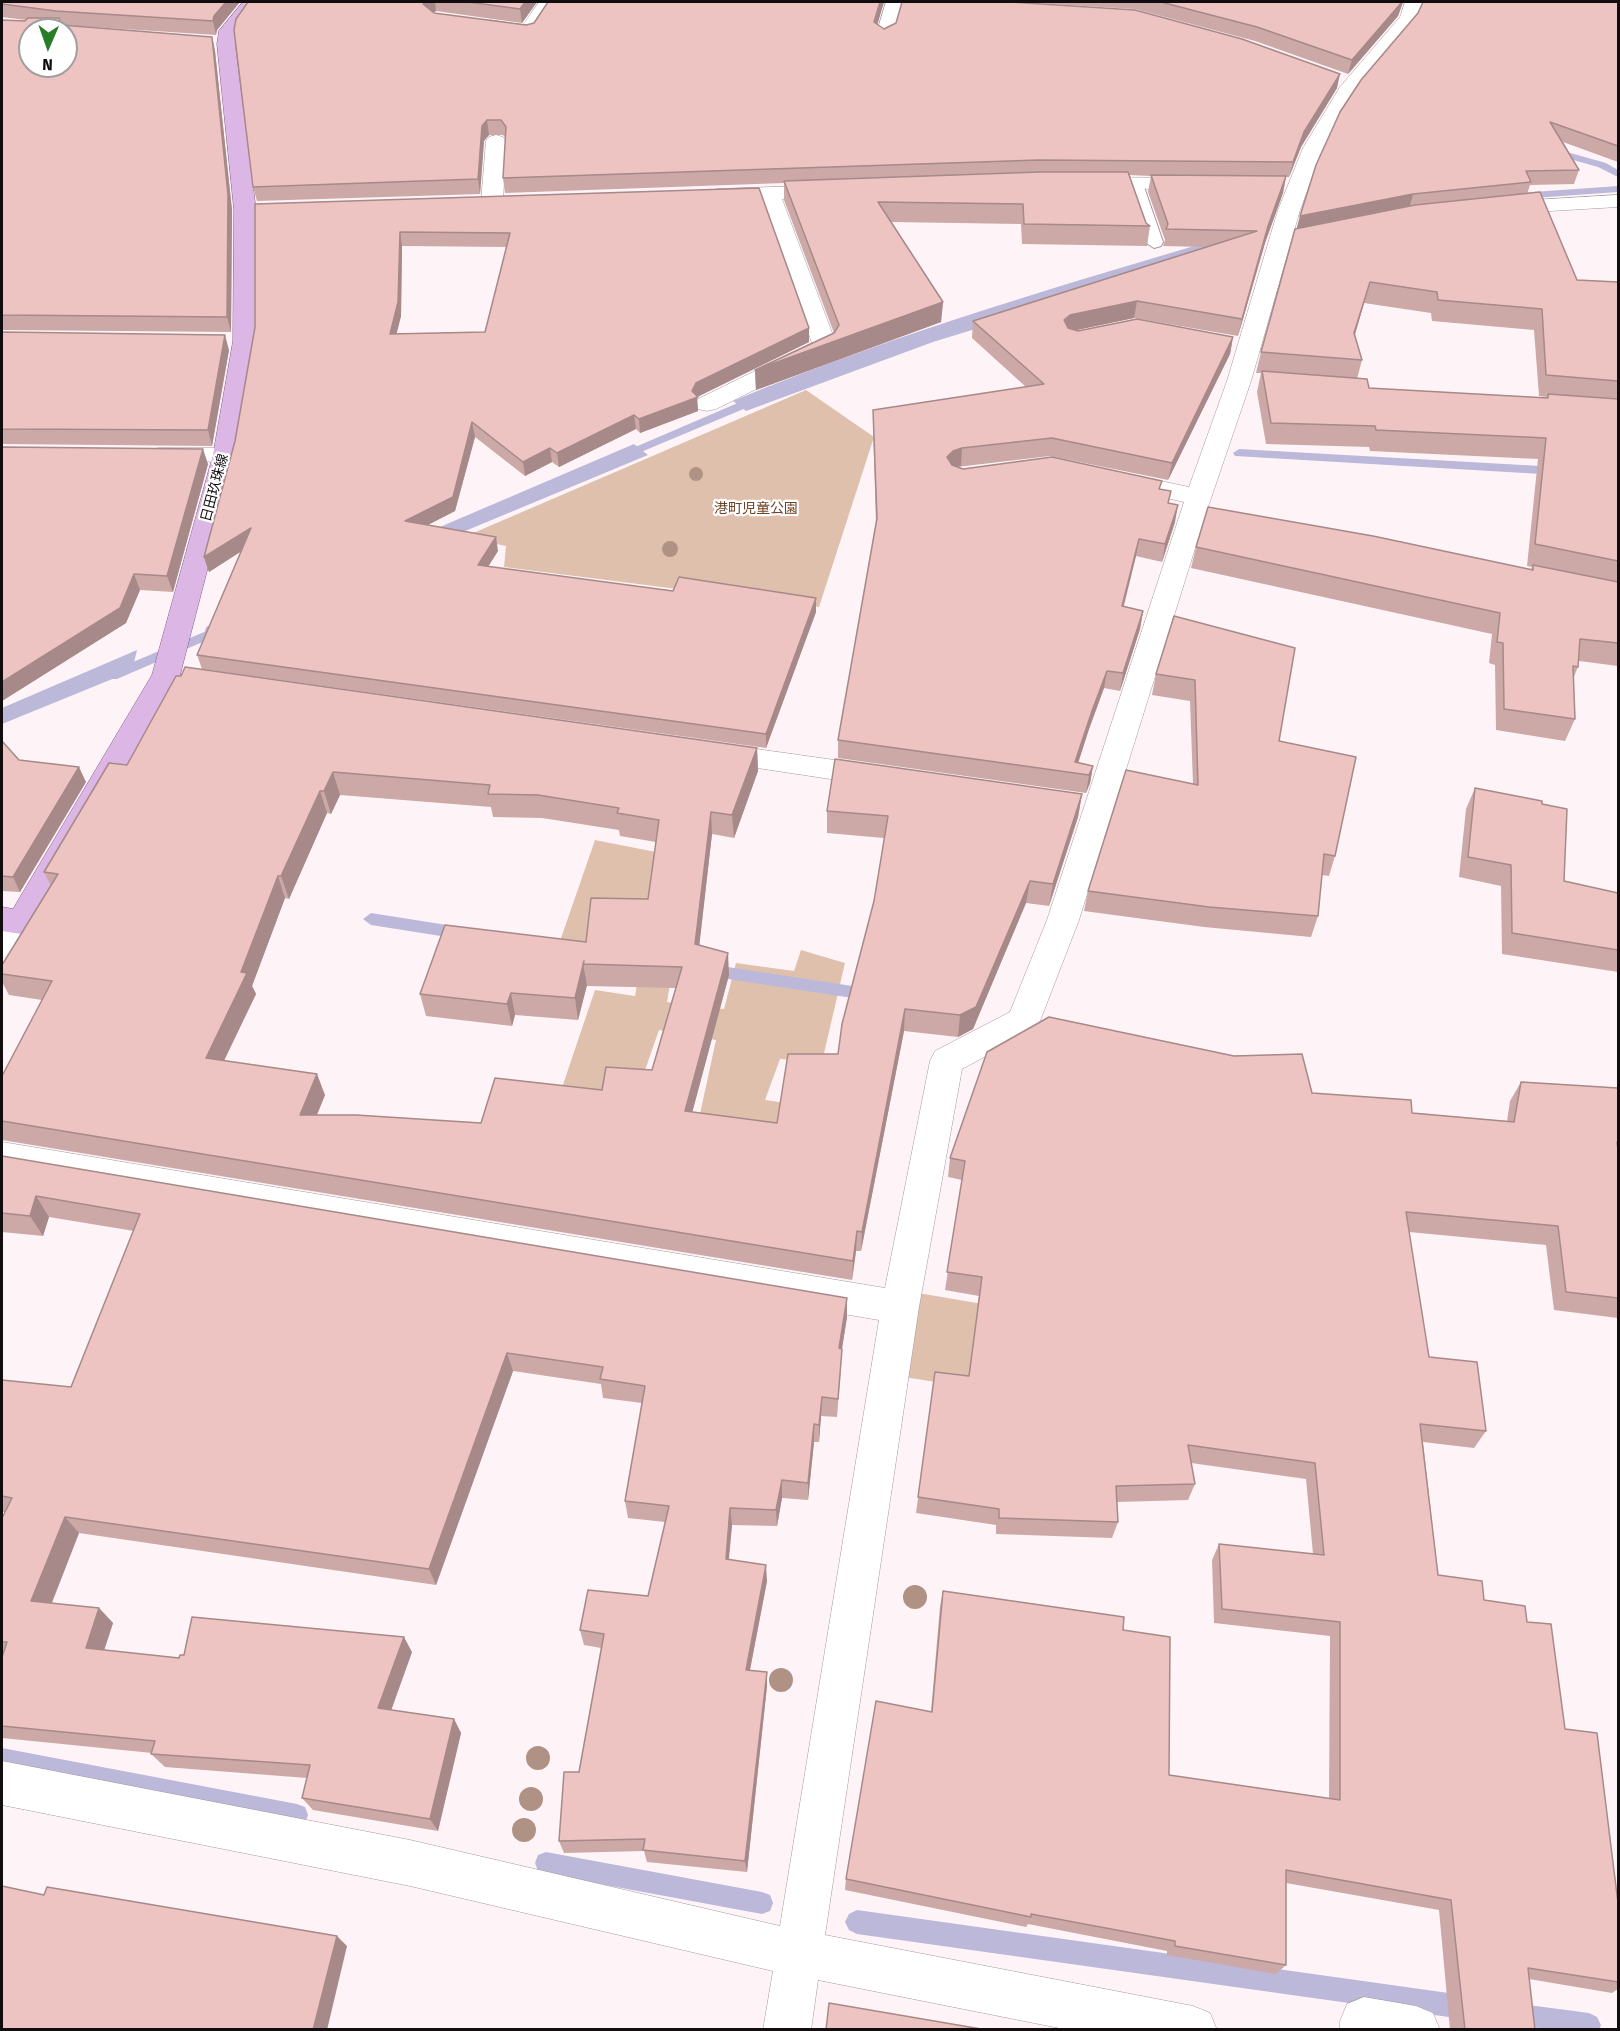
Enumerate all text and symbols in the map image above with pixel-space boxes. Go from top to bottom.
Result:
north arrow [18,18,78,78]
text: N [42,55,53,74]
street label: 日田玖珠線 [198,452,232,524]
park label: 港町児童公園 [714,501,798,517]

